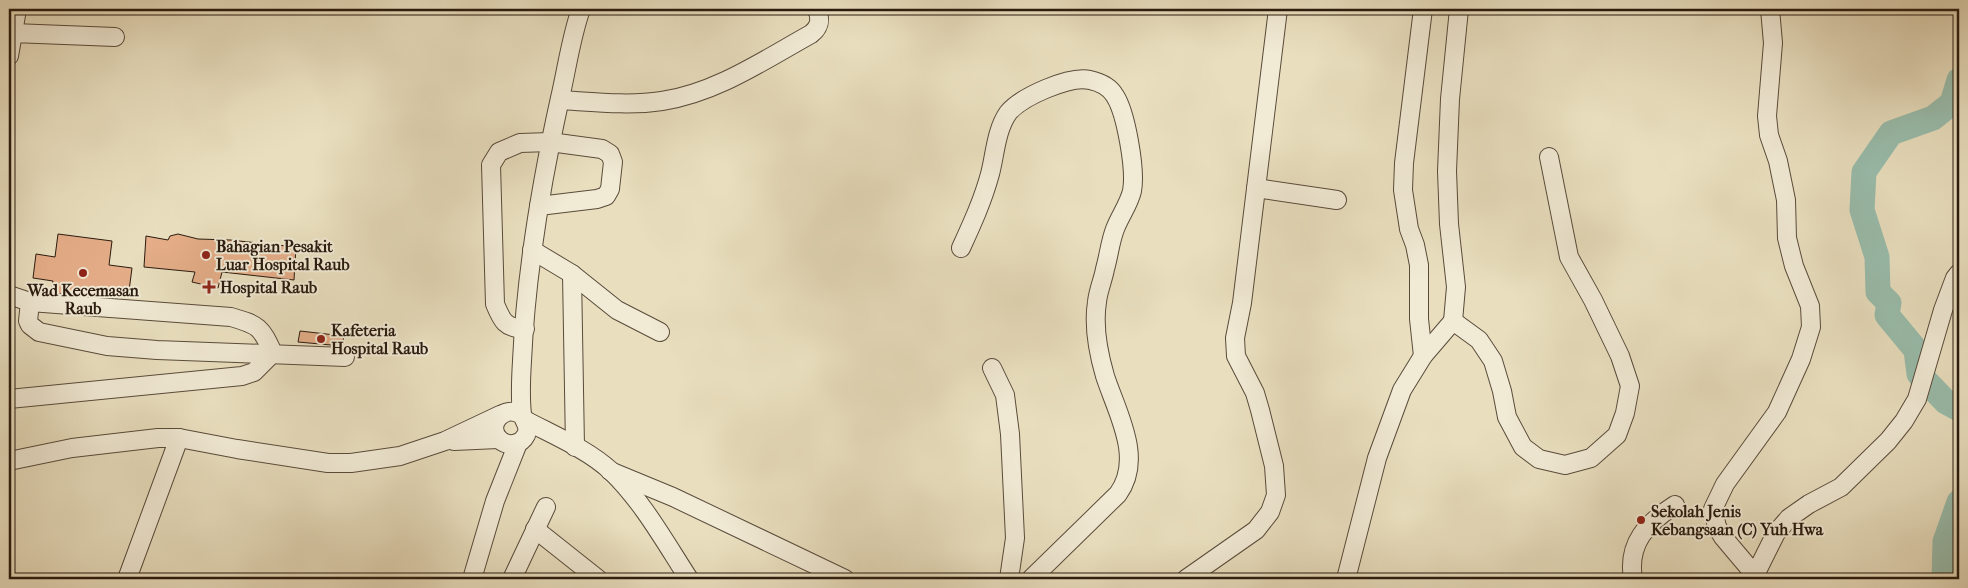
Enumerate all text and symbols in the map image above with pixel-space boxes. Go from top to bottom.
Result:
place label: Bahagian Pesakit Luar Hospital Raub [216,237,350,275]
marker: Bahagian Pesakit Luar Hospital Raub [200,249,212,261]
marker: Wad Kecemasan Raub [77,267,89,279]
place label: Hospital Raub [220,278,318,298]
marker: Hospital Raub [202,280,216,294]
place label: Wad Kecemasan Raub [26,281,140,318]
place label: Kafeteria Hospital Raub [331,321,429,359]
marker: Kafeteria Hospital Raub [315,333,327,345]
place label: Sekolah Jenis Kebangsaan (C) Yuh Hwa [1651,502,1824,540]
marker: Sekolah Jenis Kebangsaan (C) Yuh Hwa [1635,514,1647,526]

